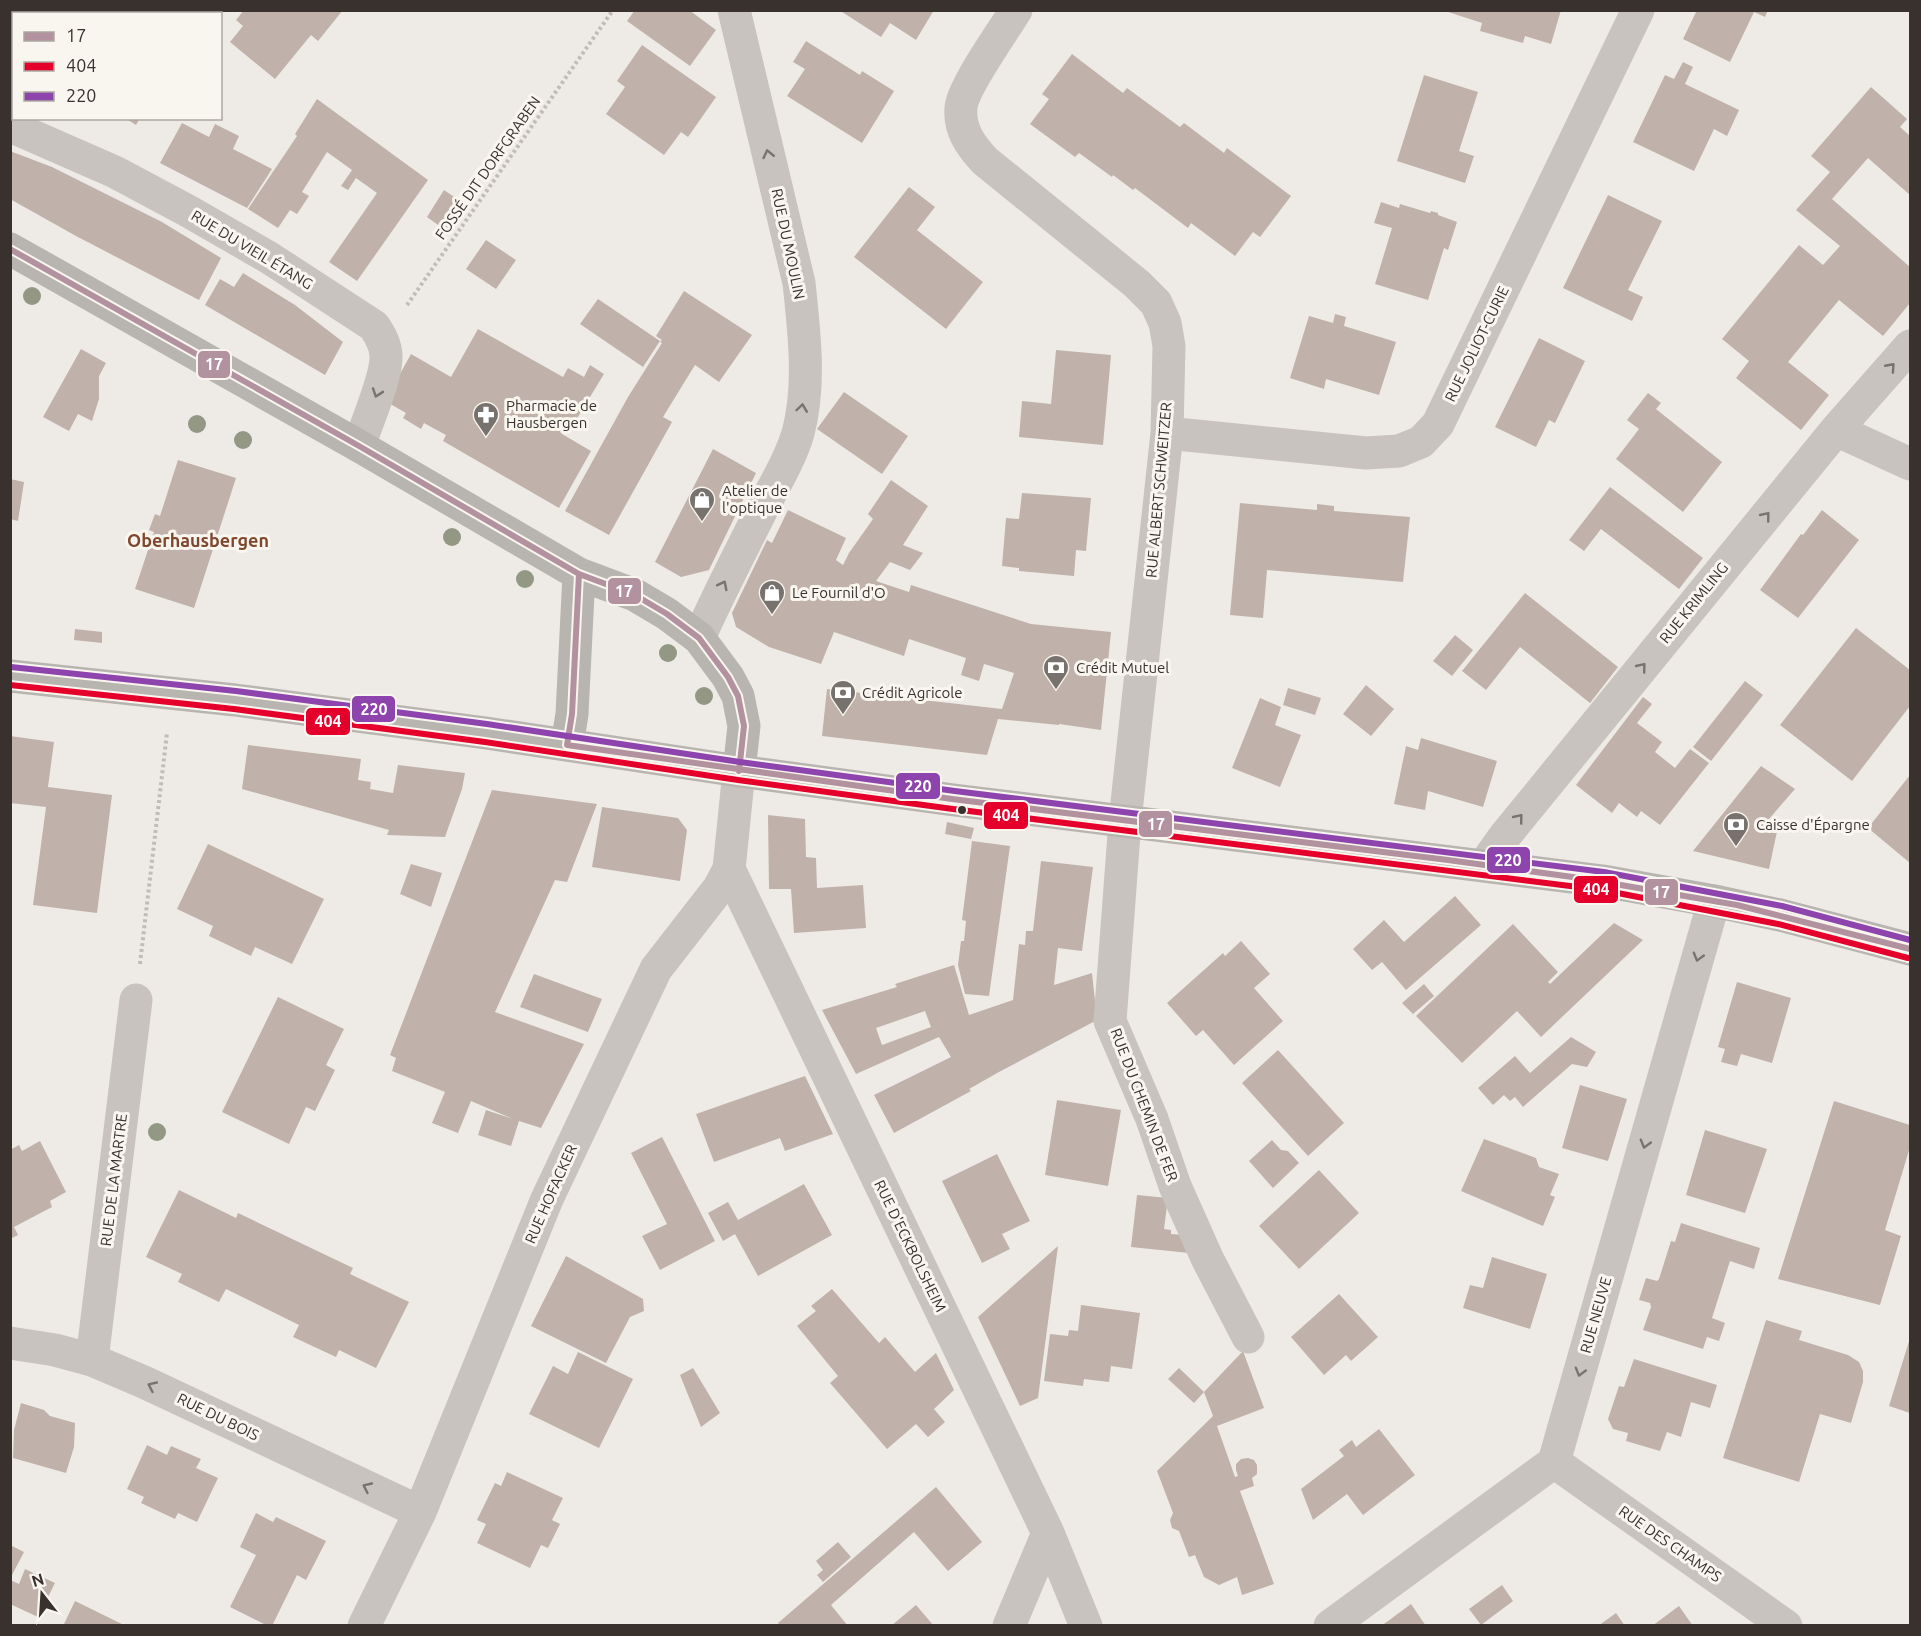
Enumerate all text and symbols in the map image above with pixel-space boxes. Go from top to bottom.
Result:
legend [12,12,222,120]
text: 17 [66,25,86,45]
text: 404 [66,55,96,75]
text: 220 [66,85,96,105]
street label: FOSSÉ DIT DORFGRABEN [432,93,544,243]
one-way arrow [763,149,776,159]
street label: RUE DU MOULIN [768,187,809,301]
street label: RUE DU VIEIL ÉTANG [188,207,316,293]
street label: RUE JOLIOT-CURIE [1441,283,1512,404]
line badge: 17 [197,350,231,379]
text: 17 [205,355,223,373]
one-way arrow [1884,363,1895,374]
one-way arrow [372,387,385,398]
place label: Pharmacie de Hausbergen [506,397,597,431]
pharmacy icon: Pharmacie de Hausbergen [471,400,501,438]
street label: RUE ALBERT SCHWEITZER [1142,401,1175,578]
one-way arrow [796,403,808,413]
place label: Atelier de l'optique [722,482,788,516]
shop icon: Atelier de l'optique [687,485,717,523]
one-way arrow [1758,512,1769,523]
district label: Oberhausbergen [127,530,269,550]
street label: RUE KRIMLING [1656,559,1731,646]
line badge: 17 [607,577,642,605]
shop icon: Le Fournil d'O [757,578,787,616]
one-way arrow [716,581,727,591]
text: 17 [615,582,633,600]
place label: Le Fournil d'O [792,584,886,601]
bank icon: Crédit Mutuel [1041,653,1071,691]
place label: Crédit Mutuel [1076,659,1169,676]
one-way arrow [1635,663,1646,674]
bank icon: Crédit Agricole [828,678,858,716]
place label: Crédit Agricole [862,684,963,701]
line badge: 220 [351,695,396,723]
text: 220 [360,700,388,718]
line badge: 404 [305,707,351,736]
text: 404 [314,712,342,730]
line badge: 220 [895,772,941,800]
text: 220 [904,777,932,795]
line badge: 404 [983,801,1029,830]
unlabelled marker [956,804,968,816]
text: 404 [992,806,1020,824]
line badge: 17 [1138,810,1173,838]
bank icon: Caisse d'Épargne [1721,810,1751,848]
one-way arrow [1512,814,1523,825]
text: 17 [1147,815,1165,833]
place label: Caisse d'Épargne [1756,816,1870,833]
line badge: 220 [1486,846,1531,874]
text: 220 [1494,851,1522,869]
line badge: 404 [1573,875,1619,904]
line badge: 17 [1644,878,1679,906]
text: 404 [1582,880,1610,898]
text: 17 [1652,883,1670,901]
one-way arrow [1693,951,1705,962]
street label: RUE DU CHEMIN DE FER [1107,1026,1182,1184]
street label: RUE DE LA MARTRE [97,1113,130,1247]
one-way arrow [1640,1138,1652,1149]
street label: RUE HOFACKER [521,1142,580,1246]
street label: RUE D'ECKBOLSHEIM [871,1177,950,1314]
street label: RUE NEUVE [1577,1275,1615,1355]
one-way arrow [1575,1366,1587,1377]
one-way arrow [148,1381,159,1393]
street label: RUE DU BOIS [175,1389,262,1444]
one-way arrow [362,1483,373,1495]
street label: RUE DES CHAMPS [1616,1502,1725,1585]
north arrow [12,1564,72,1624]
text: N [29,1569,46,1590]

